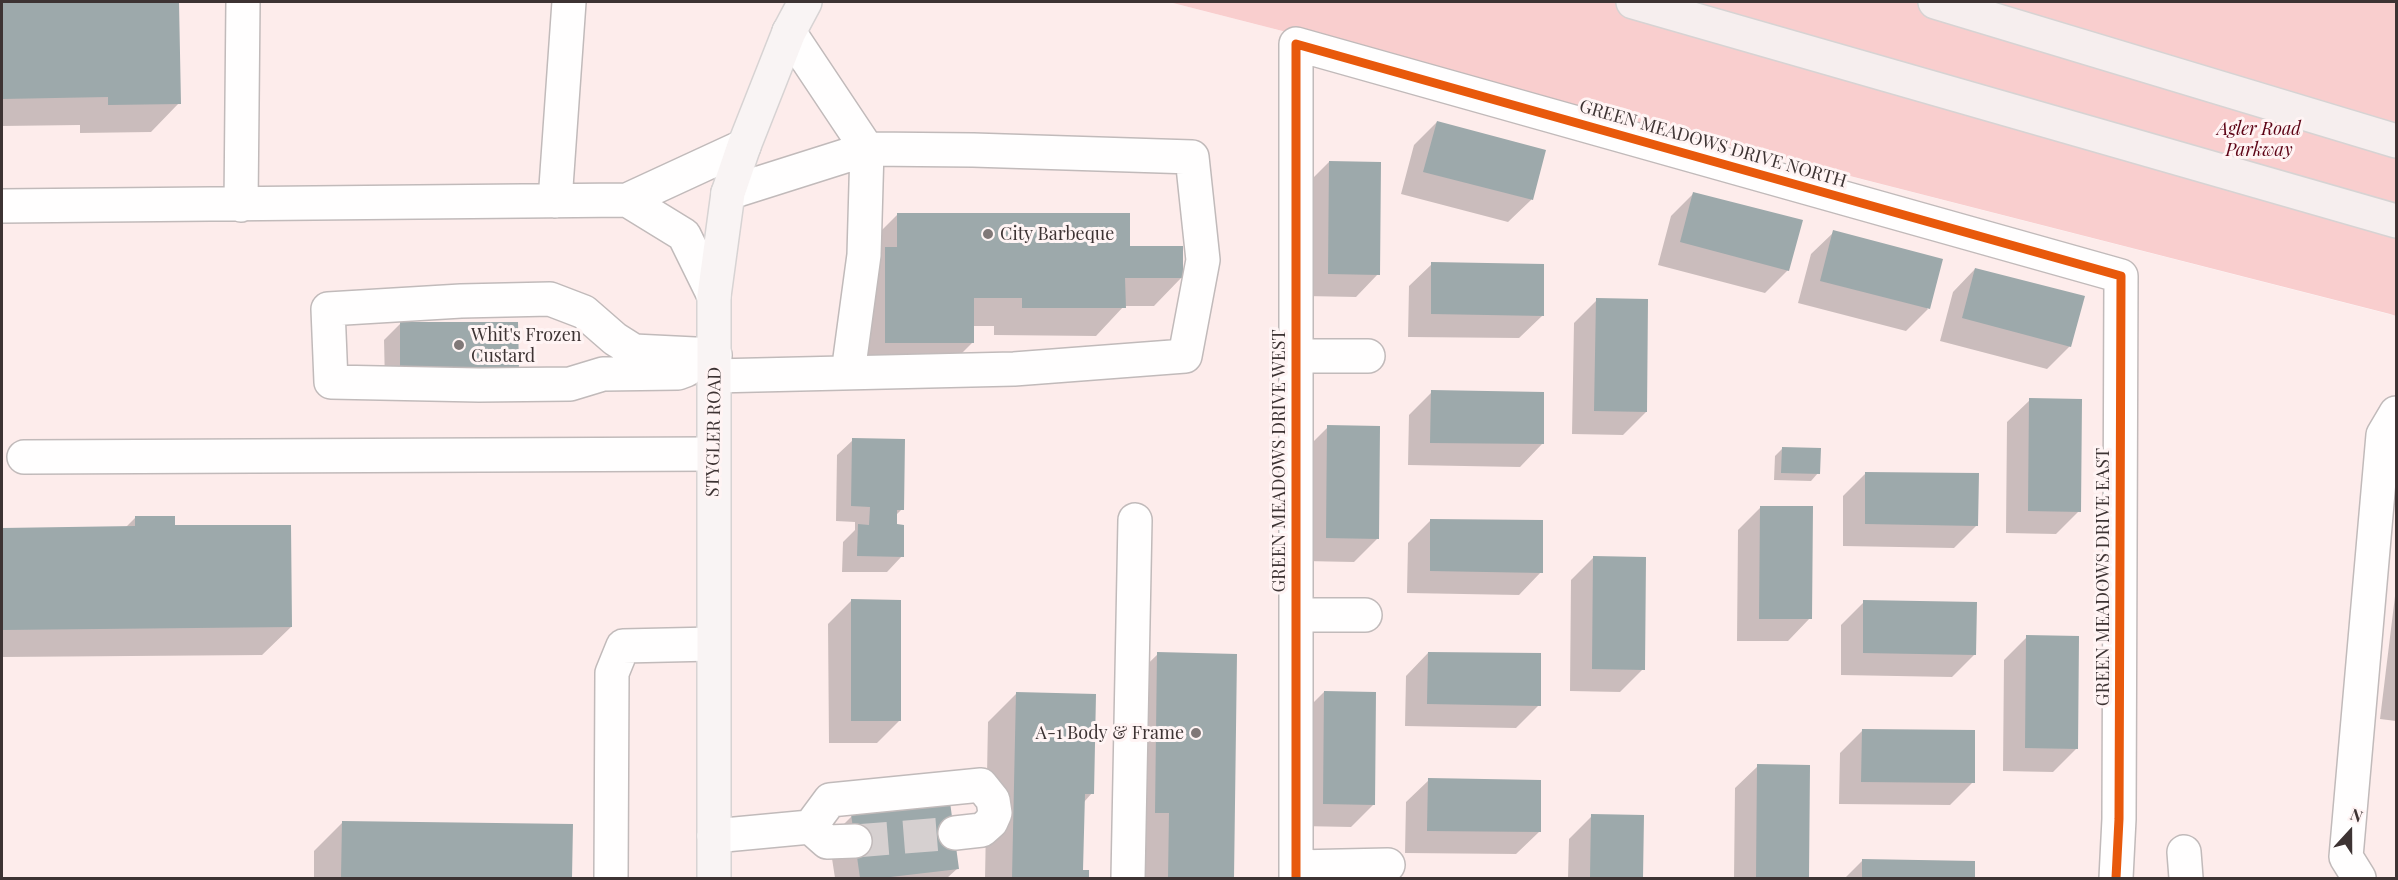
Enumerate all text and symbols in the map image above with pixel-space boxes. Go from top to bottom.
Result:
street label: GREEN MEADOWS DRIVE NORTH [1577,95,1849,193]
park label: Agler Road Parkway [2217,118,2301,160]
place label: City Barbeque [1000,223,1114,245]
marker: City Barbeque [981,227,995,241]
place label: Whit's Frozen Custard [471,324,582,366]
street label: GREEN MEADOWS DRIVE WEST [1268,329,1290,593]
marker: Whit's Frozen Custard [452,338,466,352]
street label: STYGLER ROAD [702,367,726,497]
street label: GREEN MEADOWS DRIVE EAST [2092,448,2114,706]
place label: A-1 Body & Frame [1036,722,1184,744]
marker: A-1 Body & Frame [1189,726,1203,740]
north arrow [2320,802,2380,862]
text: N [2347,803,2366,827]

